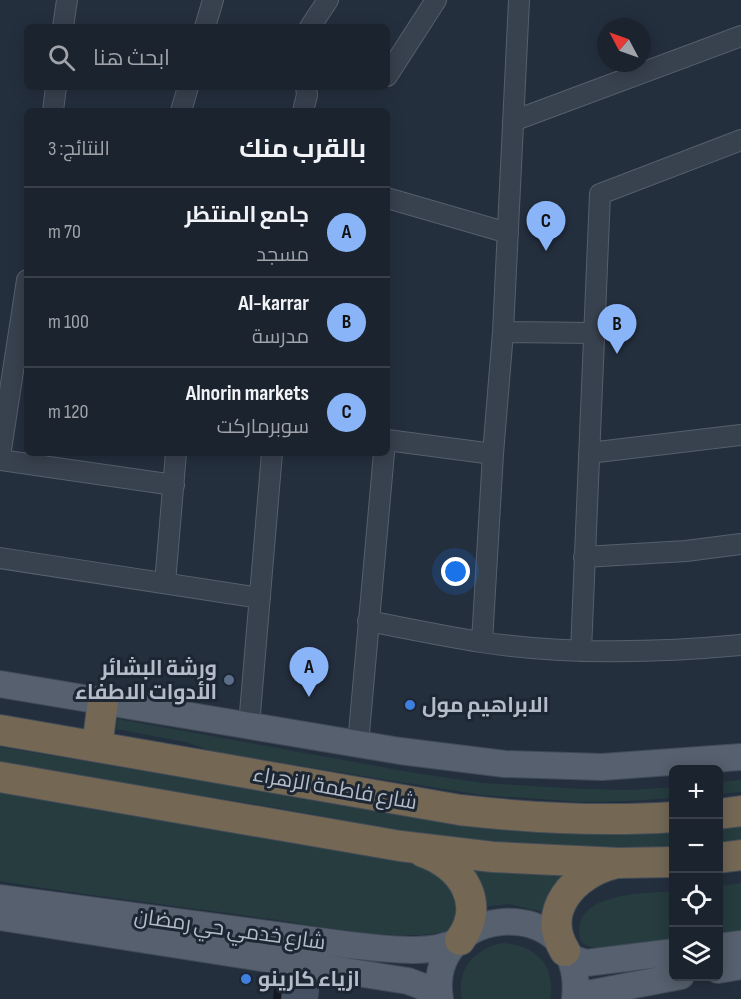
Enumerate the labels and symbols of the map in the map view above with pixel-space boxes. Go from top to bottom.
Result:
north arrow [597,18,651,72]
pin: C [526,202,566,251]
pin: B [598,304,636,354]
your location [441,557,470,586]
pin: A [290,648,328,697]
place label: ورشة البشائر الأدوات الاطفاء [75,656,217,705]
marker: ورشة البشائر الأدوات الاطفاء [222,673,236,687]
place label: الابراهيم مول [422,693,549,719]
marker: الابراهيم مول [403,698,417,712]
street label: شارع فاطمة الزهراء [251,762,419,816]
street label: شارع خدمي حي رمضان [132,904,327,958]
place label: ازياء كارينو [258,967,360,992]
marker: ازياء كارينو [239,972,253,986]

